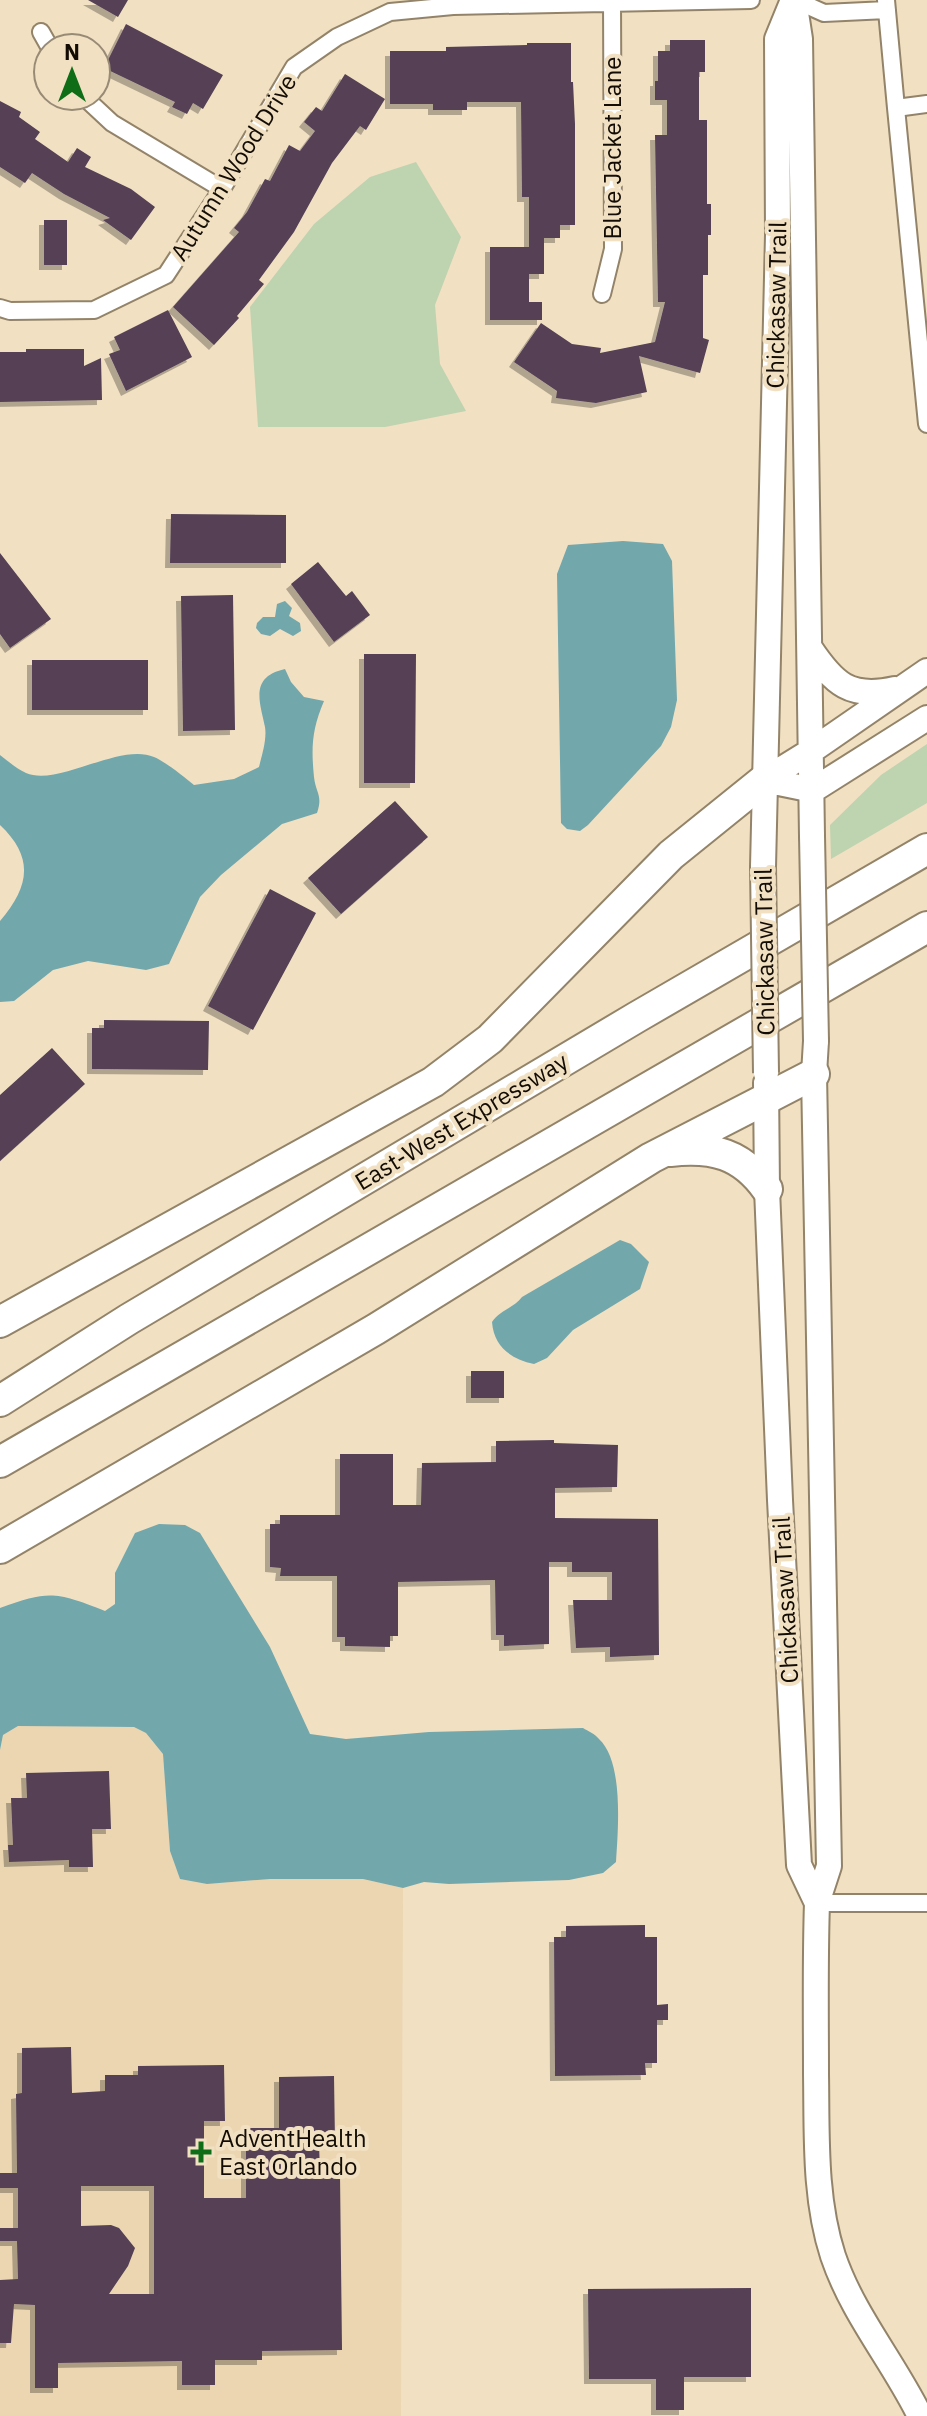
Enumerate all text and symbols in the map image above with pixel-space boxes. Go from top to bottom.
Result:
north arrow [32,32,112,112]
text: N [64,37,80,66]
street label: Blue Jacket Lane [596,57,628,239]
street label: Autumn Wood Drive [163,68,303,266]
street label: Chickasaw Trail [759,221,793,389]
street label: Chickasaw Trail [747,868,781,1036]
street label: East-West Expressway [348,1045,574,1197]
street label: Chickasaw Trail [765,1516,805,1684]
place label: AdventHealth East Orlando [219,2122,367,2182]
marker: AdventHealth East Orlando [190,2141,212,2163]

